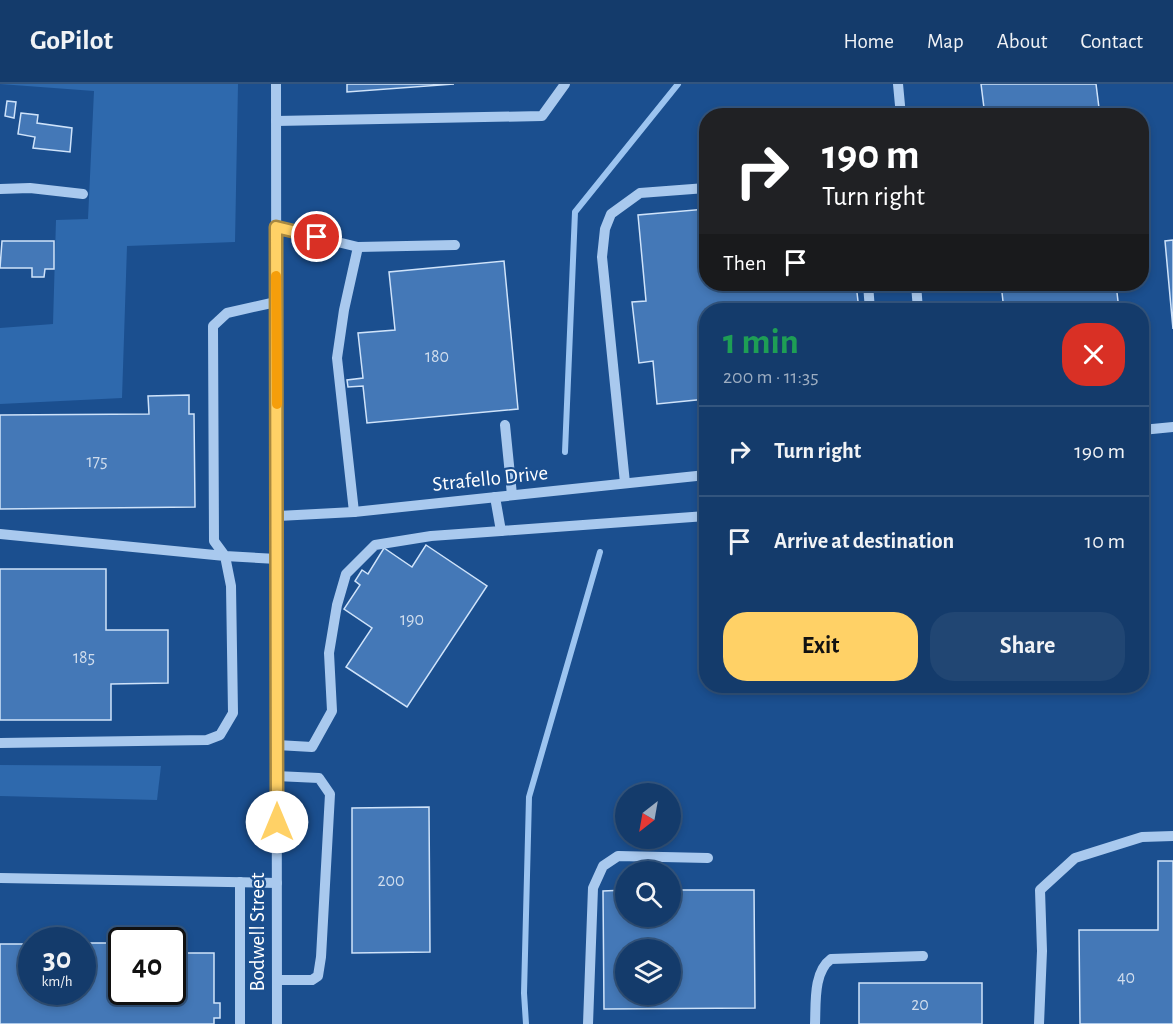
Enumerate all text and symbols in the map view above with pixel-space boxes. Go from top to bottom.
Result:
text: GoPilot [30,27,113,55]
text: Home [843,31,894,52]
text: Map [927,31,964,52]
text: About [997,31,1047,52]
text: Contact [1080,31,1143,52]
icon: right [723,132,801,210]
text: 190 m [822,134,920,176]
text: Turn right [822,183,925,210]
pin [291,211,342,262]
icon: arrive [300,220,333,253]
icon: arrive [779,246,812,279]
text: Then [723,252,767,274]
button: close [1062,323,1125,386]
text: 1 min [723,324,799,360]
house number: 180 [425,348,449,366]
text: 200 m · 11:35 [723,367,819,387]
icon: right [723,435,756,468]
text: Turn right [774,440,861,462]
text: 190 m [1074,440,1125,462]
house number: 175 [86,453,108,471]
street label: Strafello Drive [431,462,549,495]
icon: arrive [723,525,756,558]
text: Arrive at destination [774,530,954,552]
text: 10 m [1085,530,1125,552]
house number: 190 [400,611,424,629]
button: Exit [723,612,918,681]
button: Share [930,612,1125,681]
house number: 185 [73,649,95,667]
north arrow [615,783,681,849]
map controls [615,783,681,1005]
position arrow [245,790,309,854]
button: search [615,861,681,927]
street label: Bodwell Street [247,872,268,992]
house number: 200 [377,872,405,890]
speed limit sign: 40 [108,927,186,1005]
button: layers [615,939,681,1005]
text: 30 [43,944,71,974]
house number: 40 [1117,969,1135,987]
text: km/h [42,974,72,989]
house number: 20 [911,996,929,1014]

